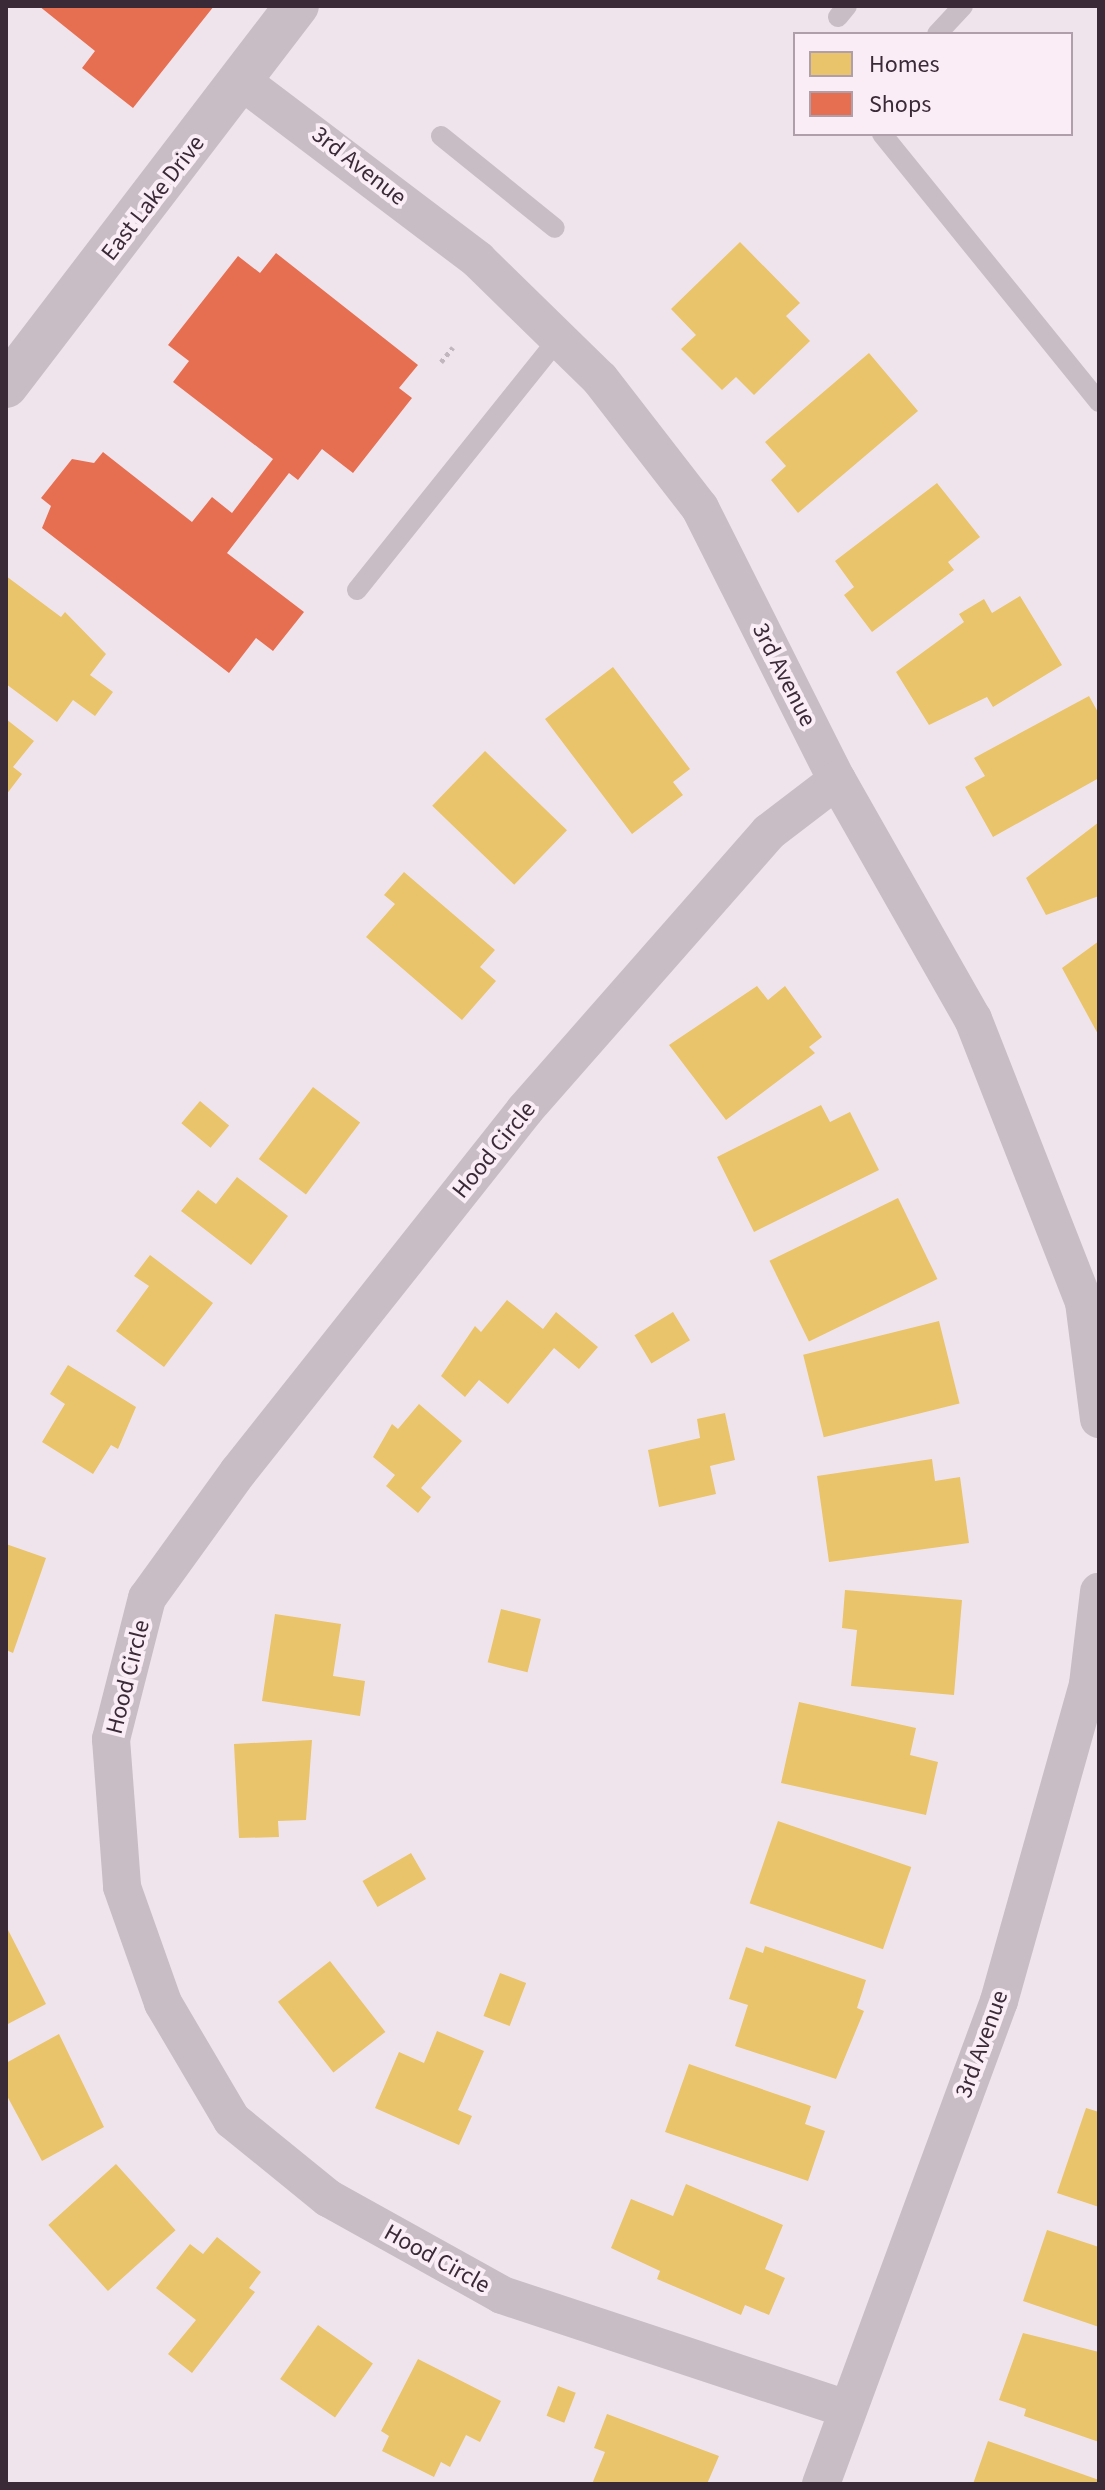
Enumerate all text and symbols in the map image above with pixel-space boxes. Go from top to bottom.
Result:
legend [793,32,1073,136]
text: Homes [869,47,940,82]
text: Shops [869,87,931,122]
street label: 3rd Avenue [306,120,412,212]
street label: East Lake Drive [95,130,211,266]
street label: 3rd Avenue [746,619,822,731]
street label: Hood Circle [446,1096,542,1204]
street label: Hood Circle [100,1617,156,1737]
street label: 3rd Avenue [949,1986,1015,2102]
street label: Hood Circle [379,2218,495,2300]

